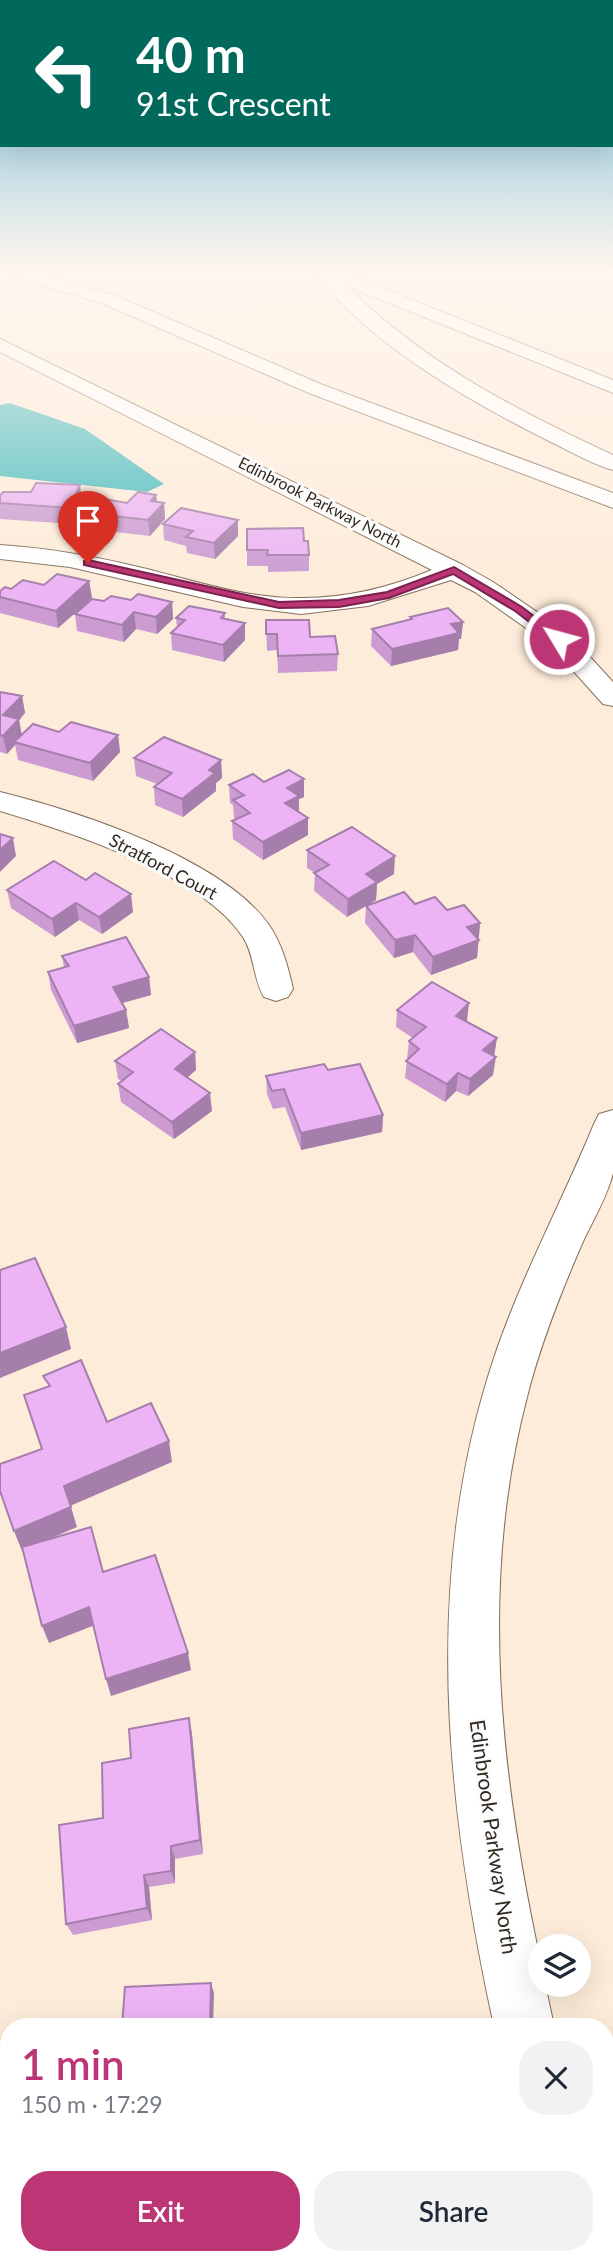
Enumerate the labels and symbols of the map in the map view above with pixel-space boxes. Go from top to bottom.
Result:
street label: Edinbrook Parkway North [236,452,405,551]
pin [58,491,118,563]
position arrow [522,602,596,676]
street label: Stratford Court [106,828,222,904]
street label: Edinbrook Parkway North [466,1718,523,1956]

